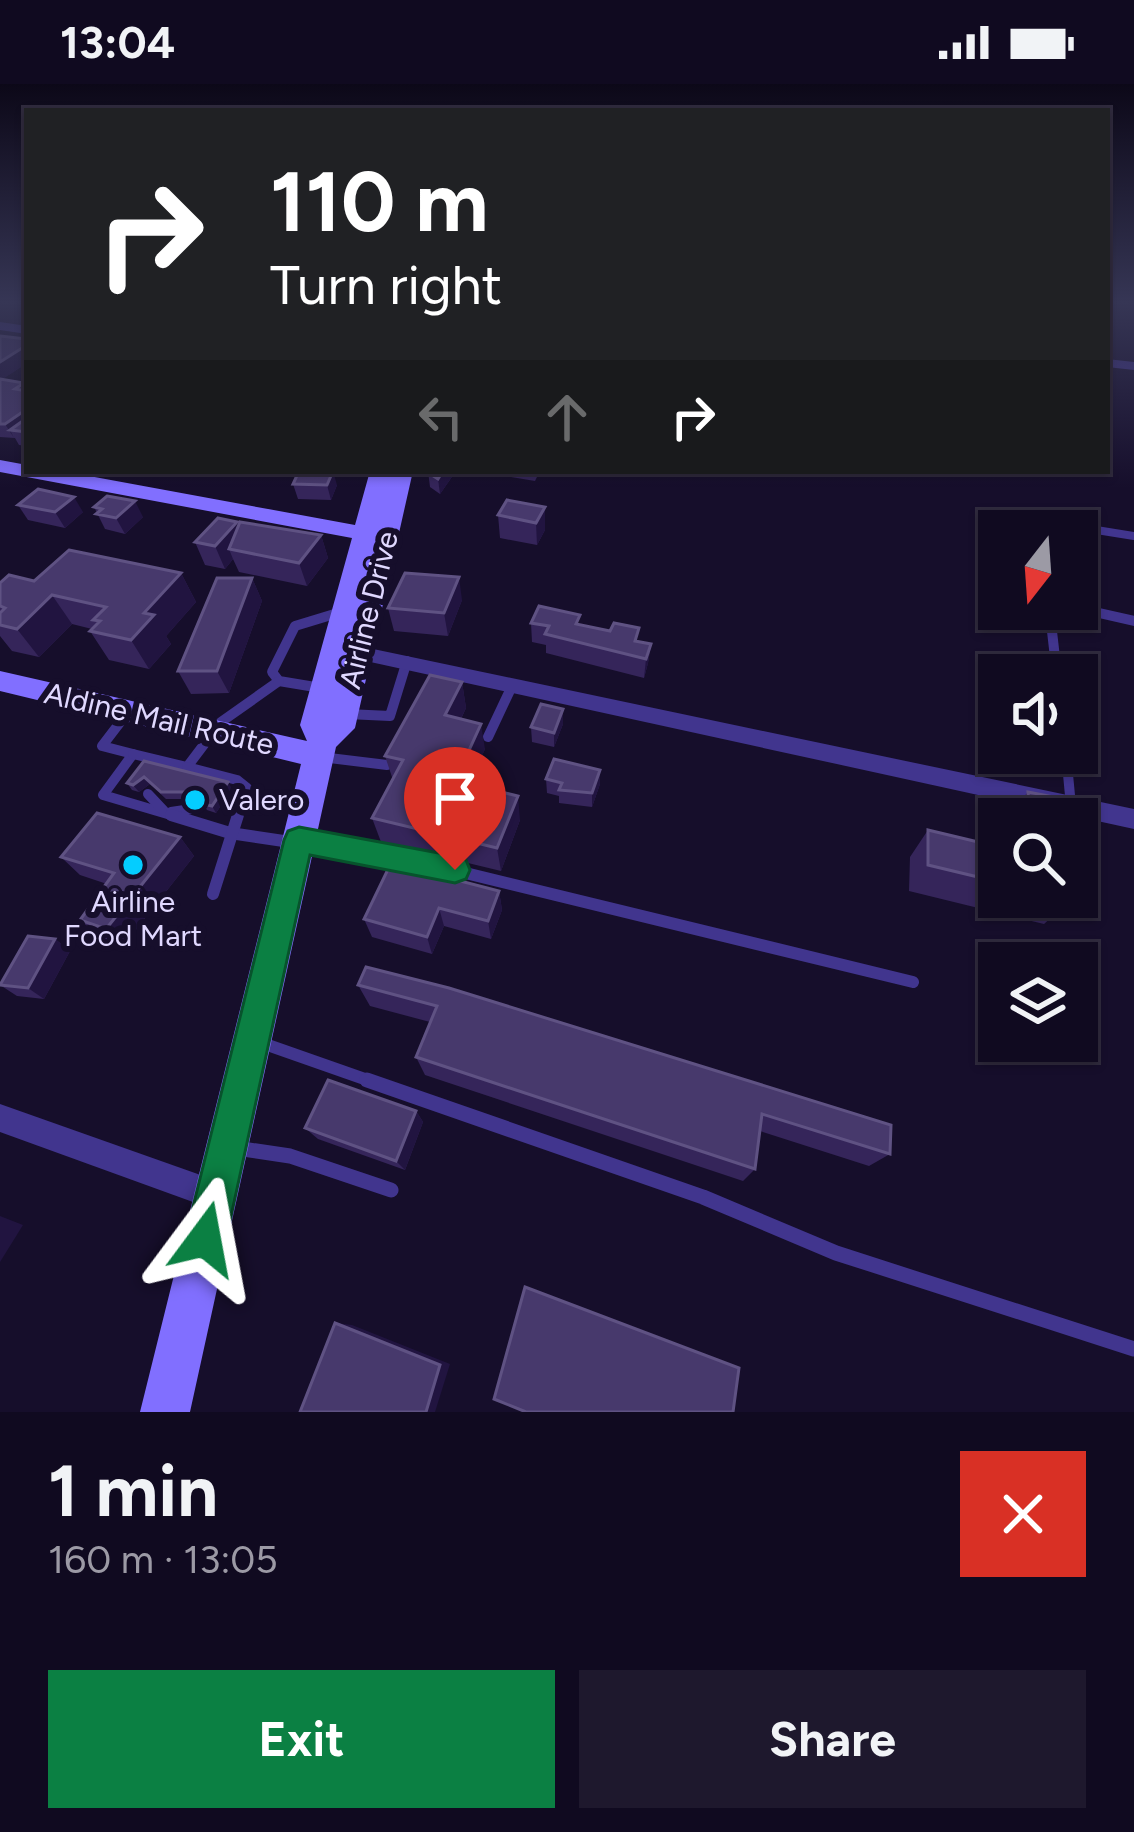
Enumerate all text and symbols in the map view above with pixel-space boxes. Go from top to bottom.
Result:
text: 13:04 [60,15,175,69]
text: 110 m [270,151,489,252]
icon: right [72,156,228,312]
text: Turn right [270,253,502,318]
icon: left [408,384,474,450]
icon: ahead [534,384,600,450]
icon: right [660,384,726,450]
north arrow [978,510,1098,630]
map controls [978,510,1098,1062]
street label: Airline Drive [331,527,406,692]
button: sound [978,654,1098,774]
street label: Aldine Mail Route [41,674,277,763]
pin [404,747,506,870]
icon: arrive [422,765,488,831]
place label: Valero [219,781,304,818]
marker: Valero [182,787,208,813]
button: search [978,798,1098,918]
marker: Airline Food Mart [120,852,146,878]
place label: Airline Food Mart [64,883,202,954]
button: layers [978,942,1098,1062]
position arrow [142,1176,268,1302]
text: 1 min [48,1448,218,1534]
button: close [960,1451,1086,1577]
text: 160 m · 13:05 [48,1536,278,1583]
button: Exit [48,1670,555,1808]
button: Share [579,1670,1086,1808]

